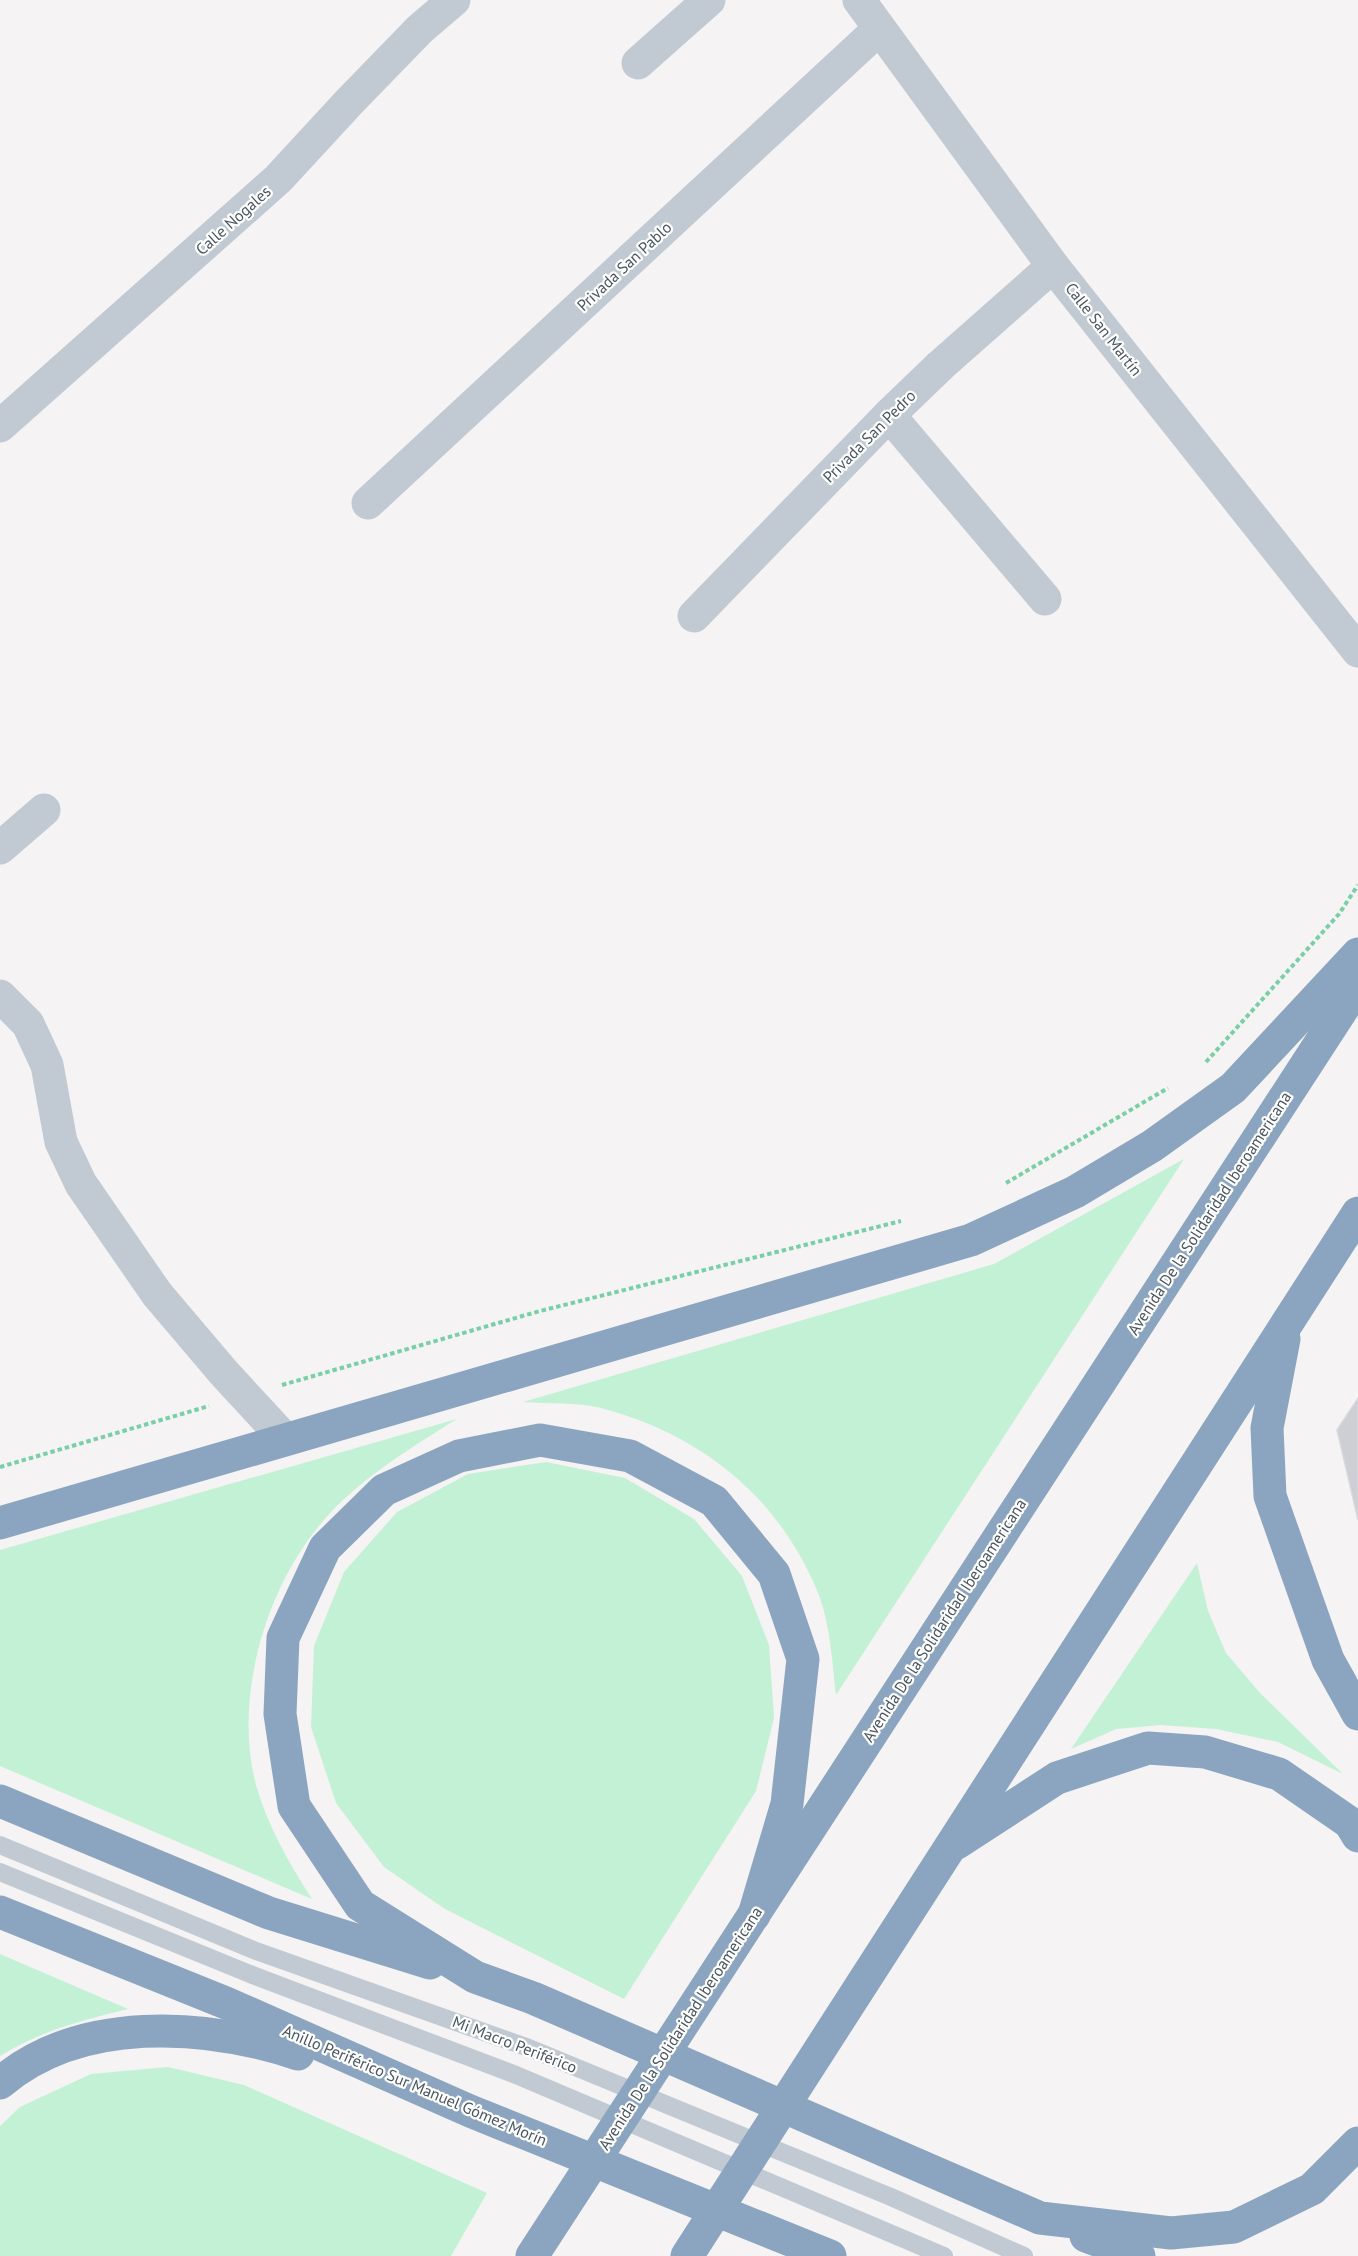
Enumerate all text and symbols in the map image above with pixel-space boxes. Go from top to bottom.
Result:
street label: Calle Nogales [191,181,275,259]
street label: Privada San Pablo [572,217,676,315]
street label: Calle San Martín [1061,278,1147,380]
street label: Privada San Pedro [818,385,920,487]
street label: Avenida De la Solidaridad Iberoamericana [1123,1088,1295,1338]
street label: Avenida De la Solidaridad Iberoamericana [858,1495,1030,1745]
street label: Avenida De la Solidaridad Iberoamericana [594,1903,766,2153]
street label: Mi Macro Periférico [450,2011,580,2077]
street label: Anillo Periférico Sur Manuel Gómez Morín [280,2020,550,2150]

